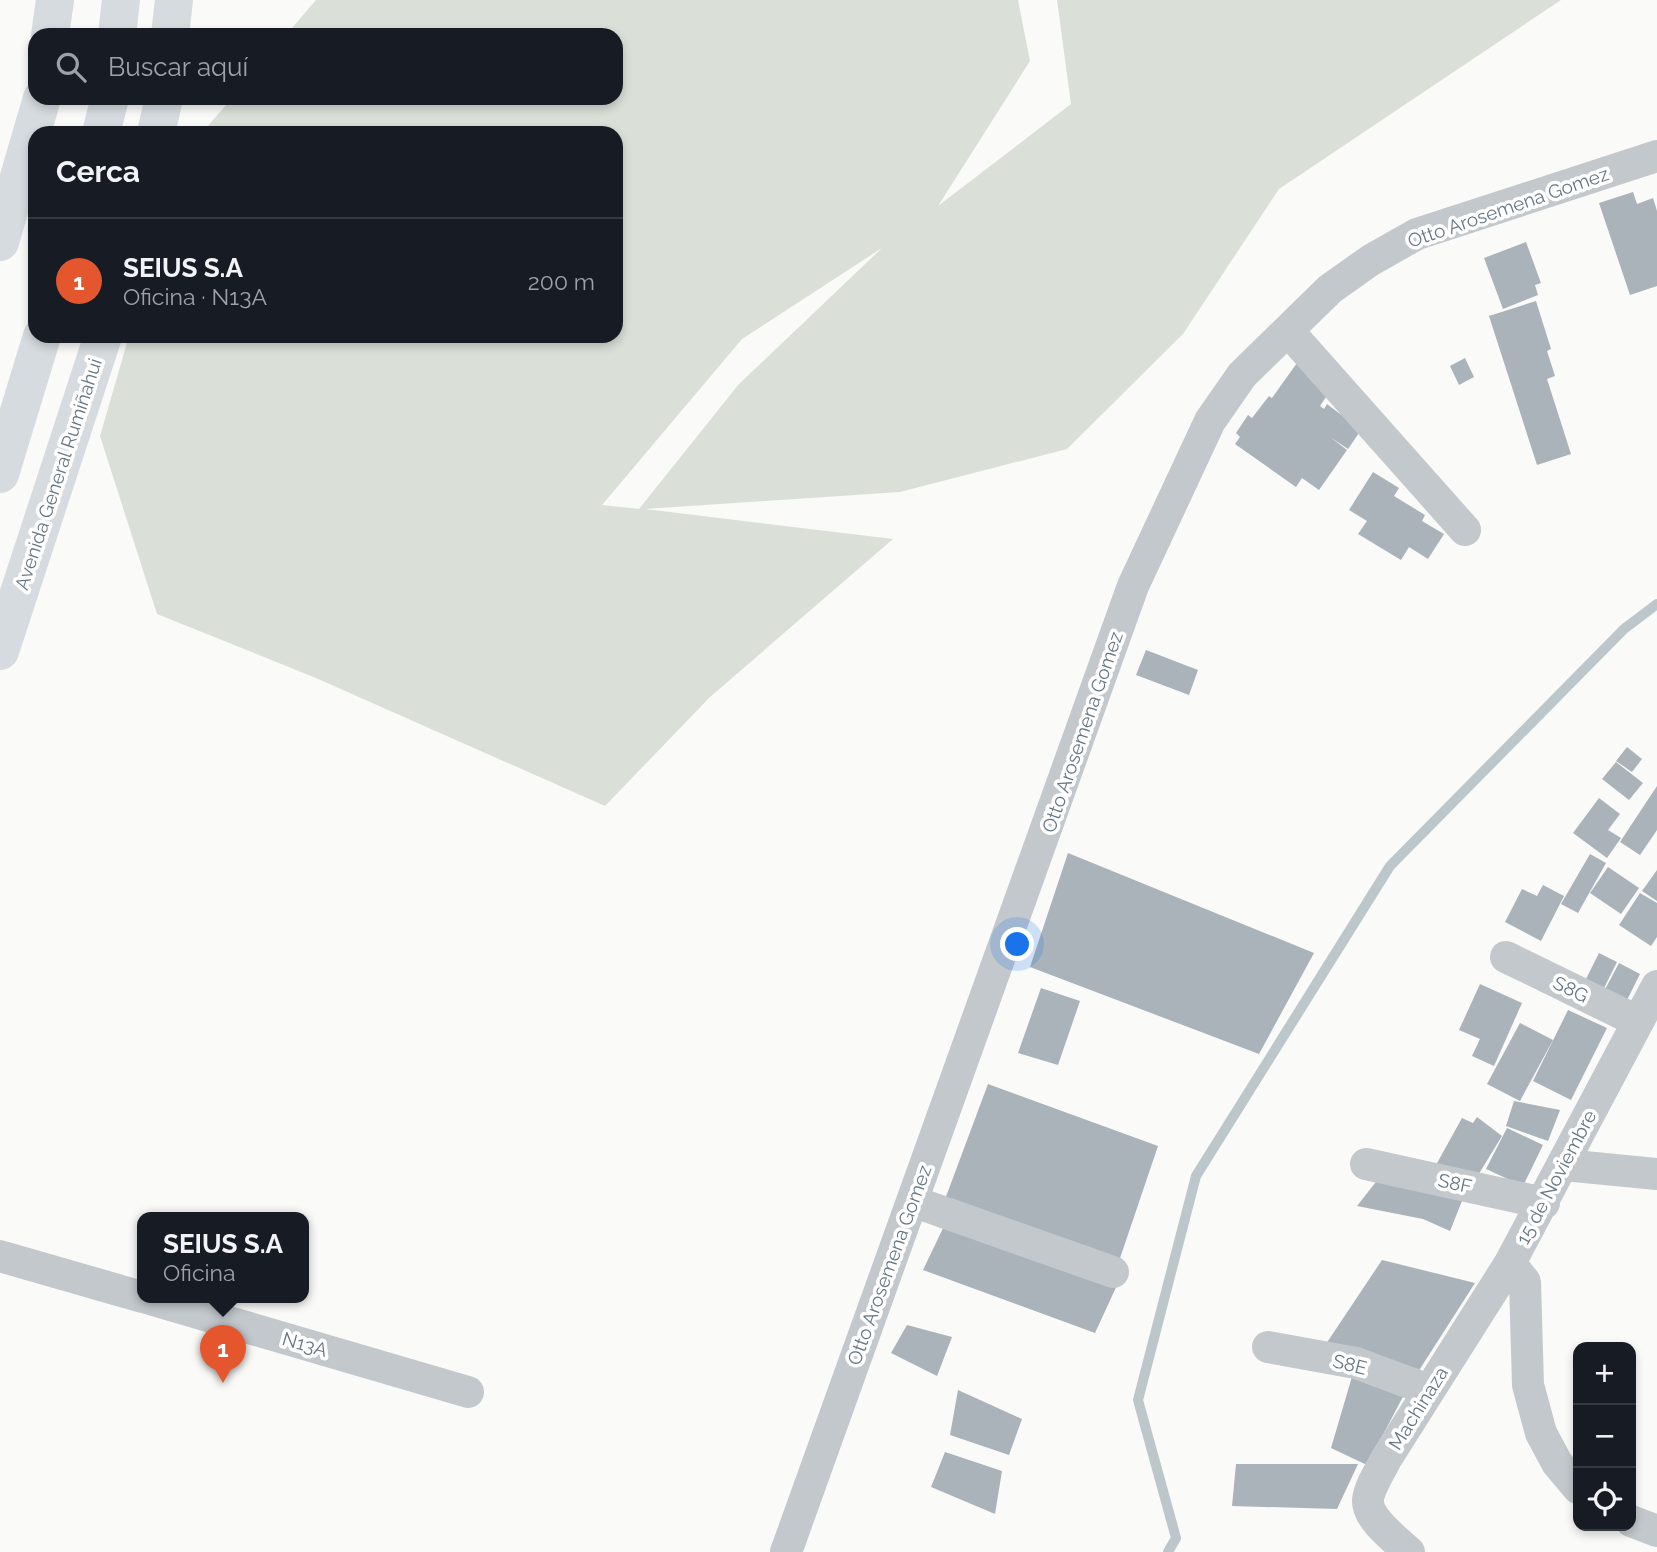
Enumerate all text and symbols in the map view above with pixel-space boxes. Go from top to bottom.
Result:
search box [28,28,623,105]
icon: search [52,48,90,86]
text: Buscar aquí [108,52,248,82]
text: Cerca [56,154,140,189]
street label: Otto Arosemena Gomez [1405,162,1611,252]
text: SEIUS S.A [123,253,243,283]
text: 1 [73,268,85,295]
text: 200 m [528,268,595,295]
text: Oficina · N13A [123,283,267,310]
street label: Avenida General Rumiñahui [10,356,106,592]
street label: Otto Arosemena Gomez [1037,629,1127,835]
your location [1000,927,1034,961]
street label: S8G [1550,971,1592,1007]
street label: 15 de Noviembre [1511,1106,1601,1248]
street label: Otto Arosemena Gomez [843,1162,935,1368]
street label: S8F [1436,1169,1474,1197]
popup [137,1212,309,1303]
text: SEIUS S.A [163,1229,283,1259]
text: Oficina [163,1259,235,1286]
pin: 1 [200,1325,246,1383]
street label: N13A [280,1327,330,1361]
map controls [1573,1342,1636,1531]
button: + [1573,1342,1636,1405]
street label: S8E [1331,1349,1369,1379]
street label: Machinaza [1384,1362,1452,1454]
button: − [1573,1405,1636,1468]
button: locate [1573,1468,1636,1531]

